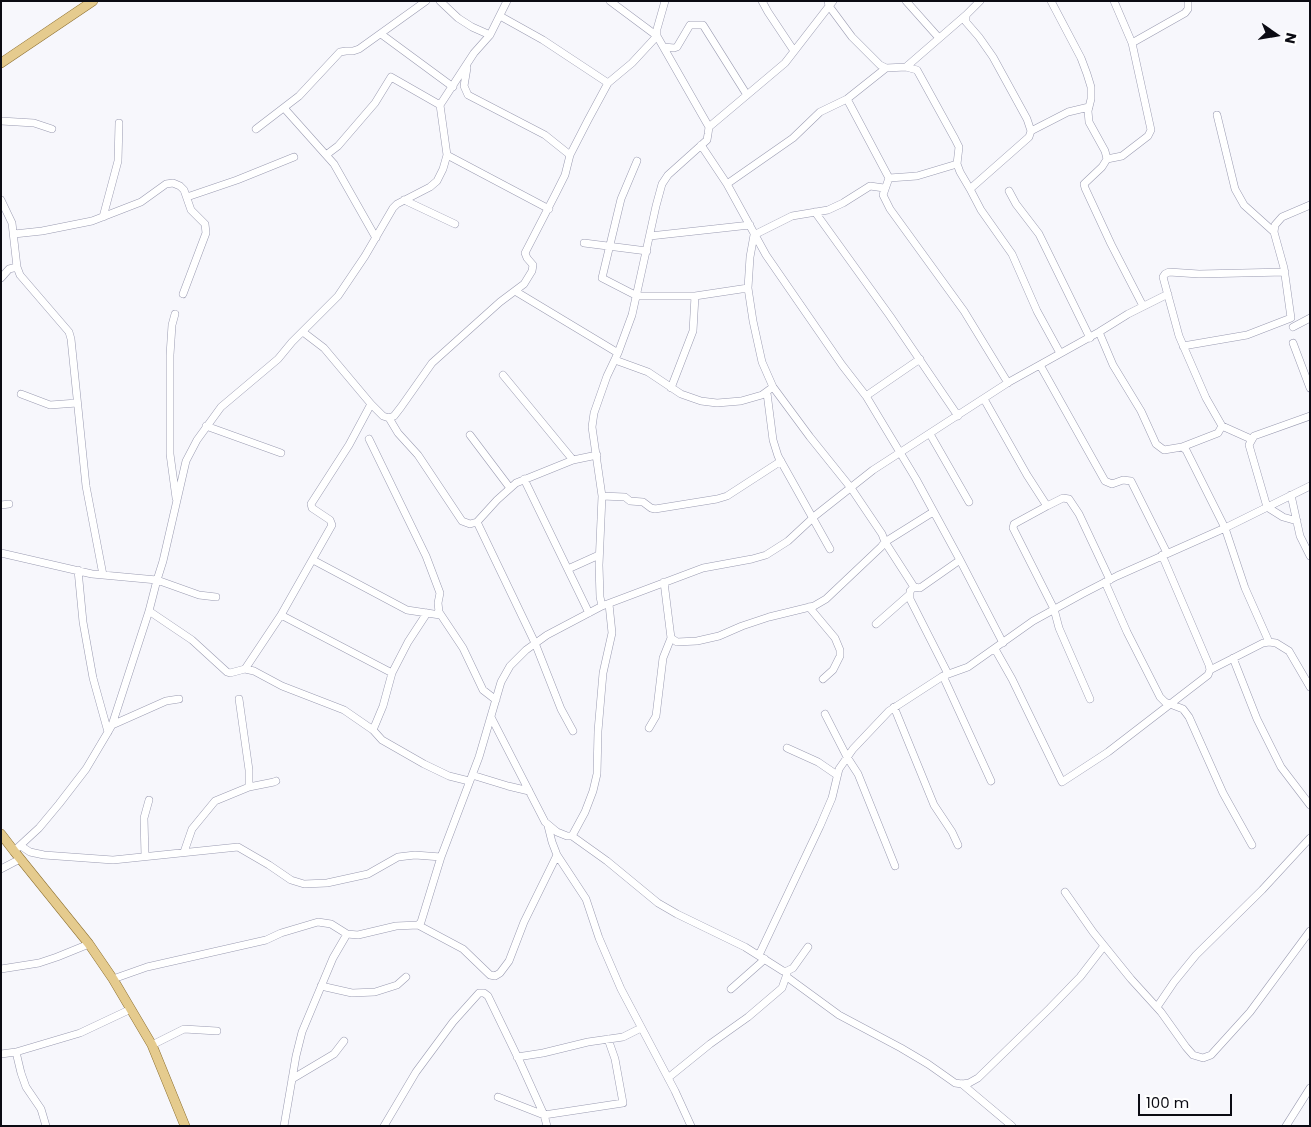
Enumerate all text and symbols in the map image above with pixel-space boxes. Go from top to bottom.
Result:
north arrow [1251,10,1301,60]
text: N [1280,31,1302,46]
scale bar [1141,1084,1235,1116]
text: 100 m [1146,1092,1189,1113]

